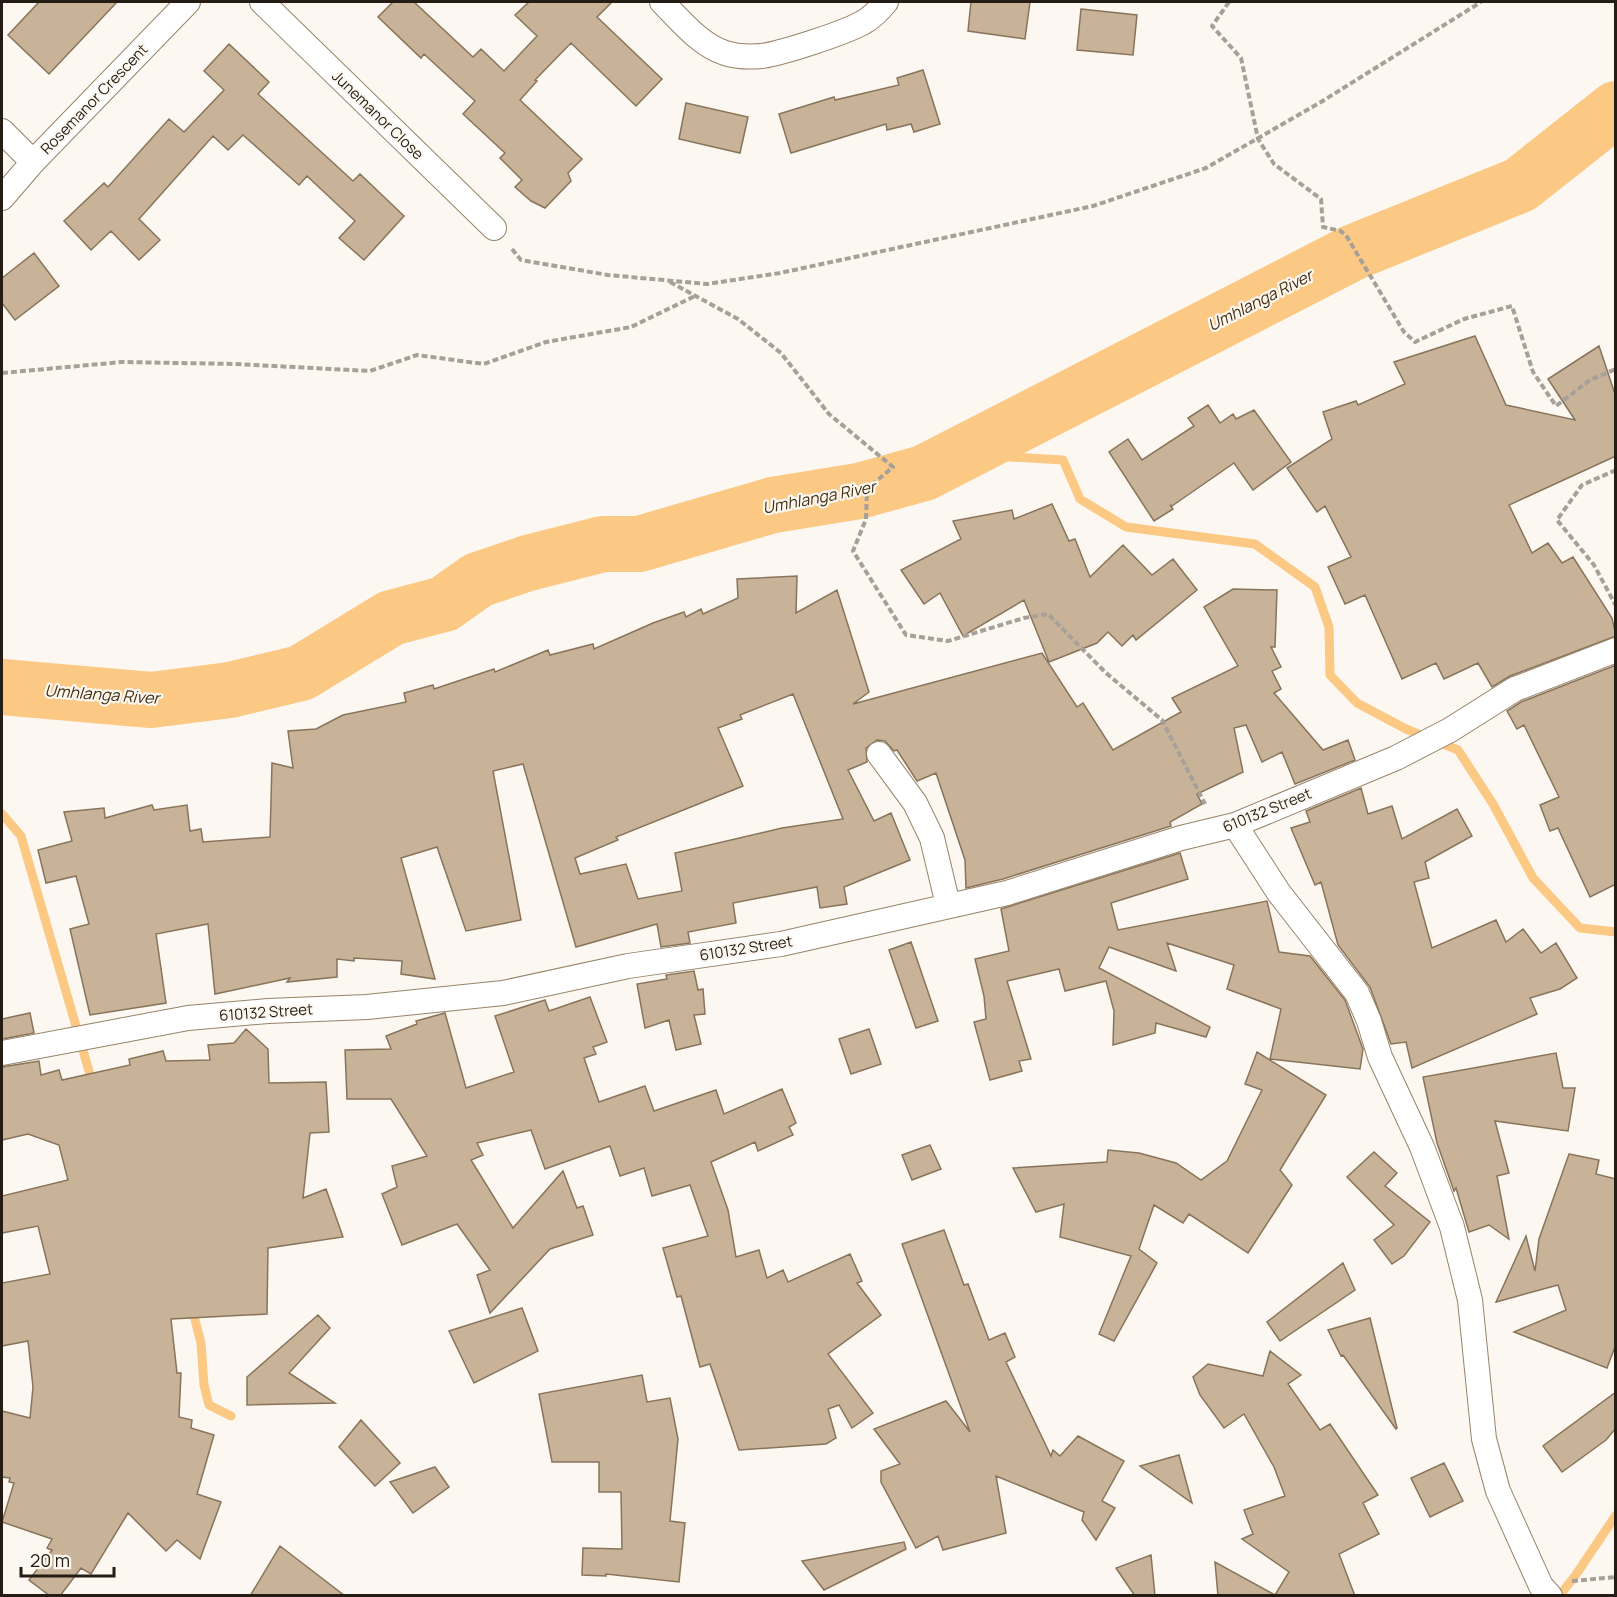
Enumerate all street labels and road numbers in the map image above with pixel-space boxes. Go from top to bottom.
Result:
street label: Rosemanor Crescent [36,39,152,159]
street label: Junemanor Close [327,66,429,164]
street label: 610132 Street [1220,783,1314,837]
street label: 610132 Street [698,930,794,966]
street label: 610132 Street [218,998,314,1026]

